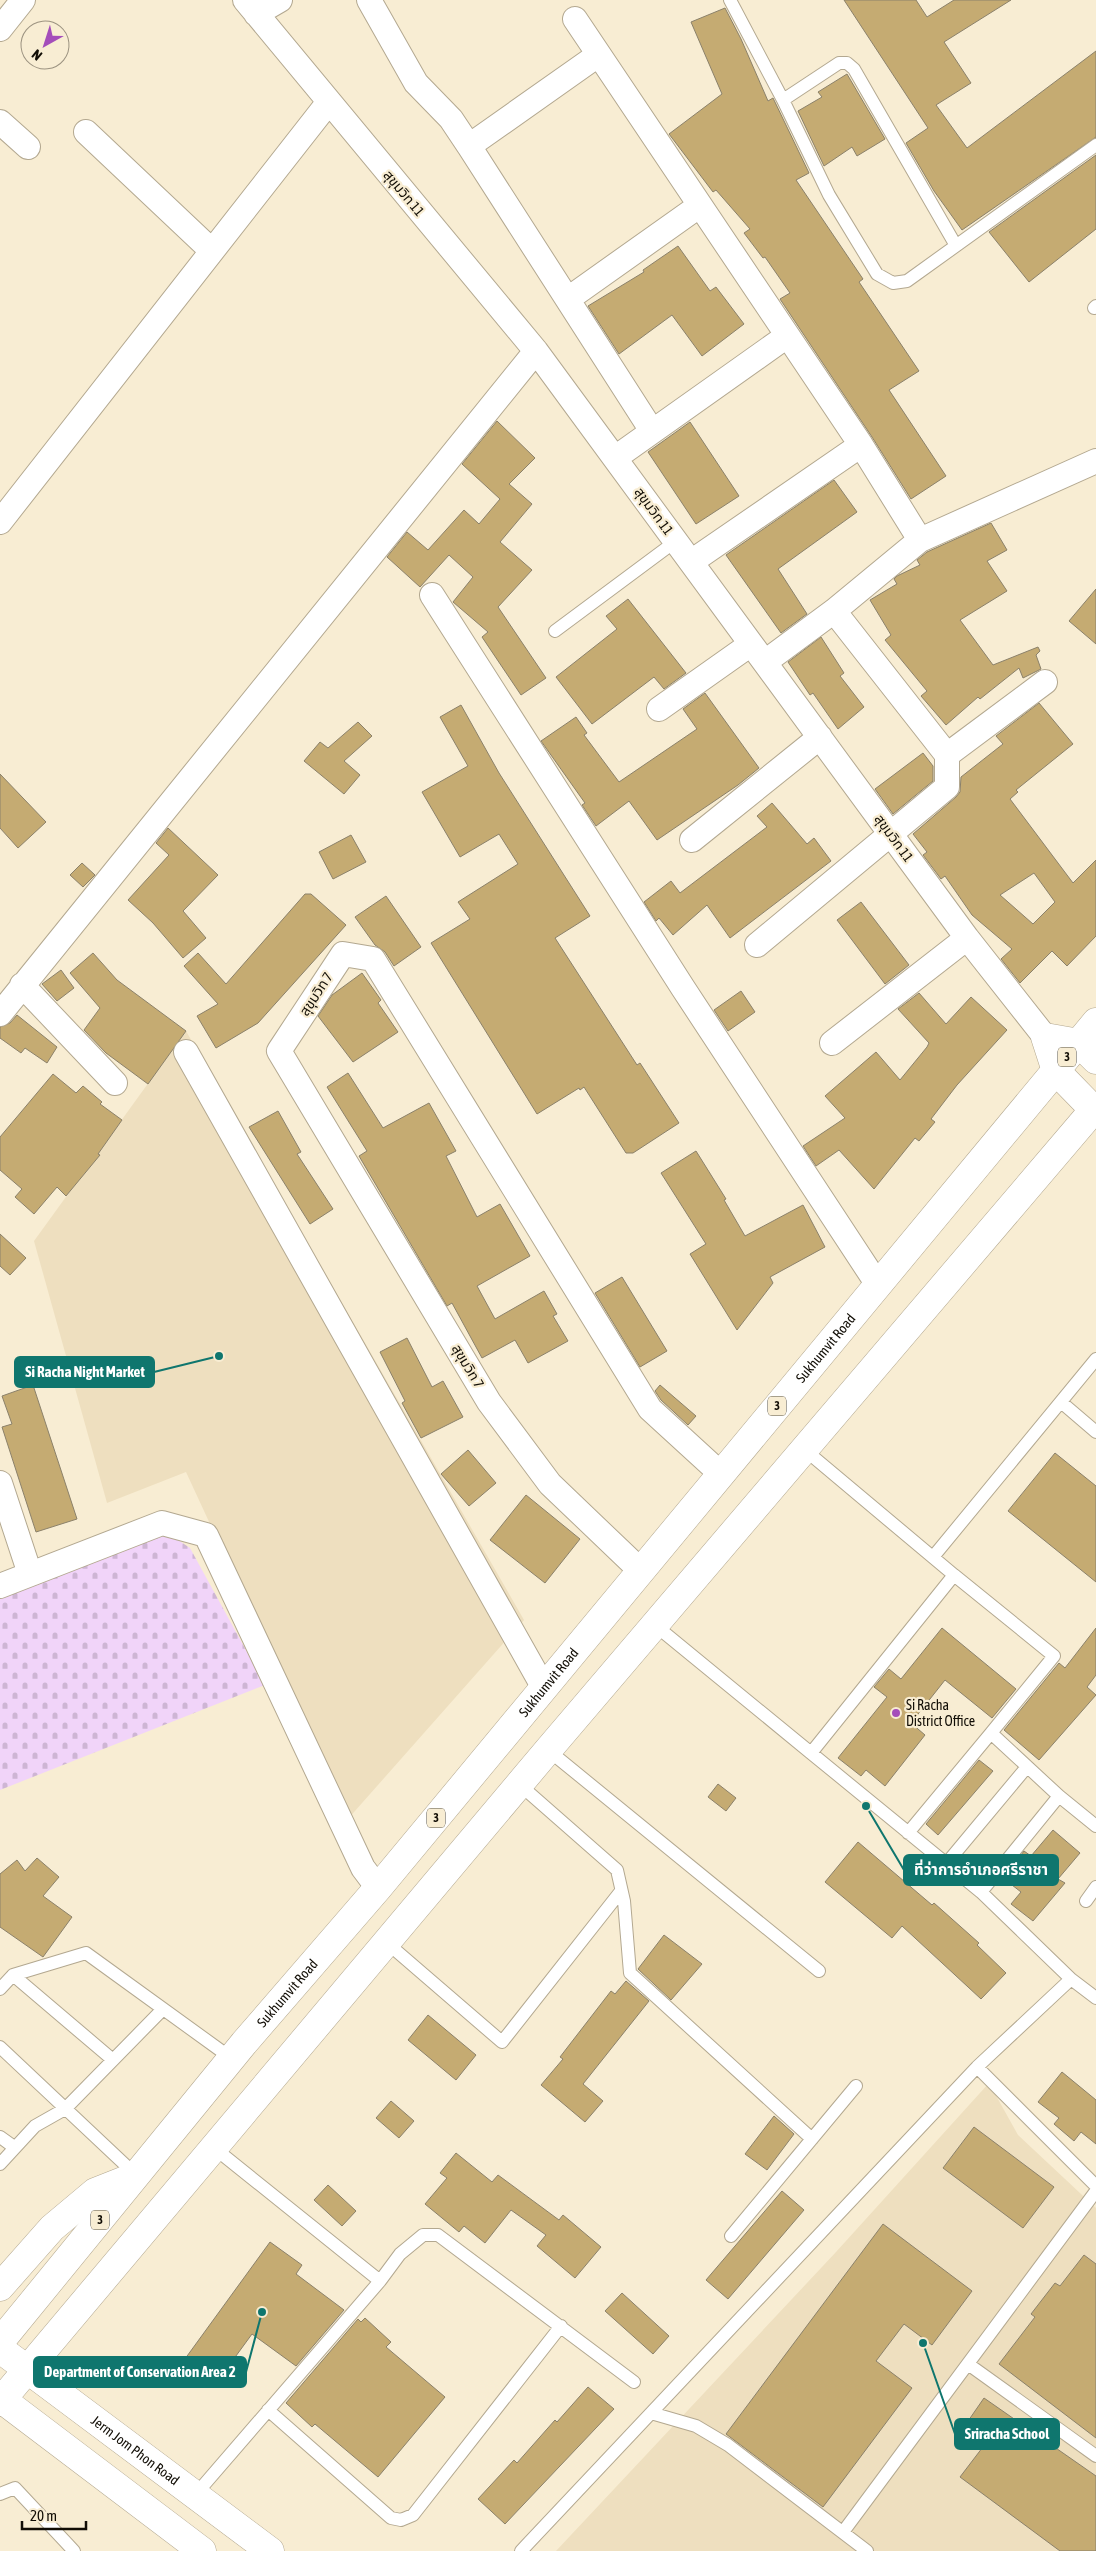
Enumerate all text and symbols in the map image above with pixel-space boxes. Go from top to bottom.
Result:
north arrow [20,20,70,70]
text: N [29,46,45,64]
street label: สุขุมวิท 11 [380,167,428,220]
street label: สุขุมวิท 11 [631,484,677,538]
street label: สุขุมวิท 11 [871,811,917,865]
street label: สุขุมวิท 7 [296,969,337,1019]
road number: 3 [1058,1048,1076,1066]
street label: Sukhumvit Road [793,1311,859,1386]
street label: สุขุมวิท 7 [448,1341,487,1391]
callout: Si Racha Night Market [15,1357,154,1387]
text: Si Racha Night Market [25,1363,145,1380]
road number: 3 [768,1396,786,1415]
street label: Sukhumvit Road [515,1645,582,1720]
place label: Si Racha District Office [906,1697,975,1729]
marker: Si Racha District Office [890,1707,902,1719]
road number: 3 [427,1809,445,1828]
callout: ที่ว่าการอำเภอศรีราชา [904,1855,1058,1885]
text: ที่ว่าการอำเภอศรีราชา [914,1859,1048,1878]
street label: Sukhumvit Road [254,1956,321,2030]
road number: 3 [91,2210,109,2230]
callout: Department of Conservation Area 2 [34,2357,246,2387]
text: Department of Conservation Area 2 [44,2363,236,2380]
street label: Jerm Jom Phon Road [88,2412,182,2488]
callout: Sriracha School [955,2419,1059,2449]
text: Sriracha School [965,2425,1050,2442]
scale bar [22,2498,86,2530]
text: 20 m [30,2507,57,2524]

